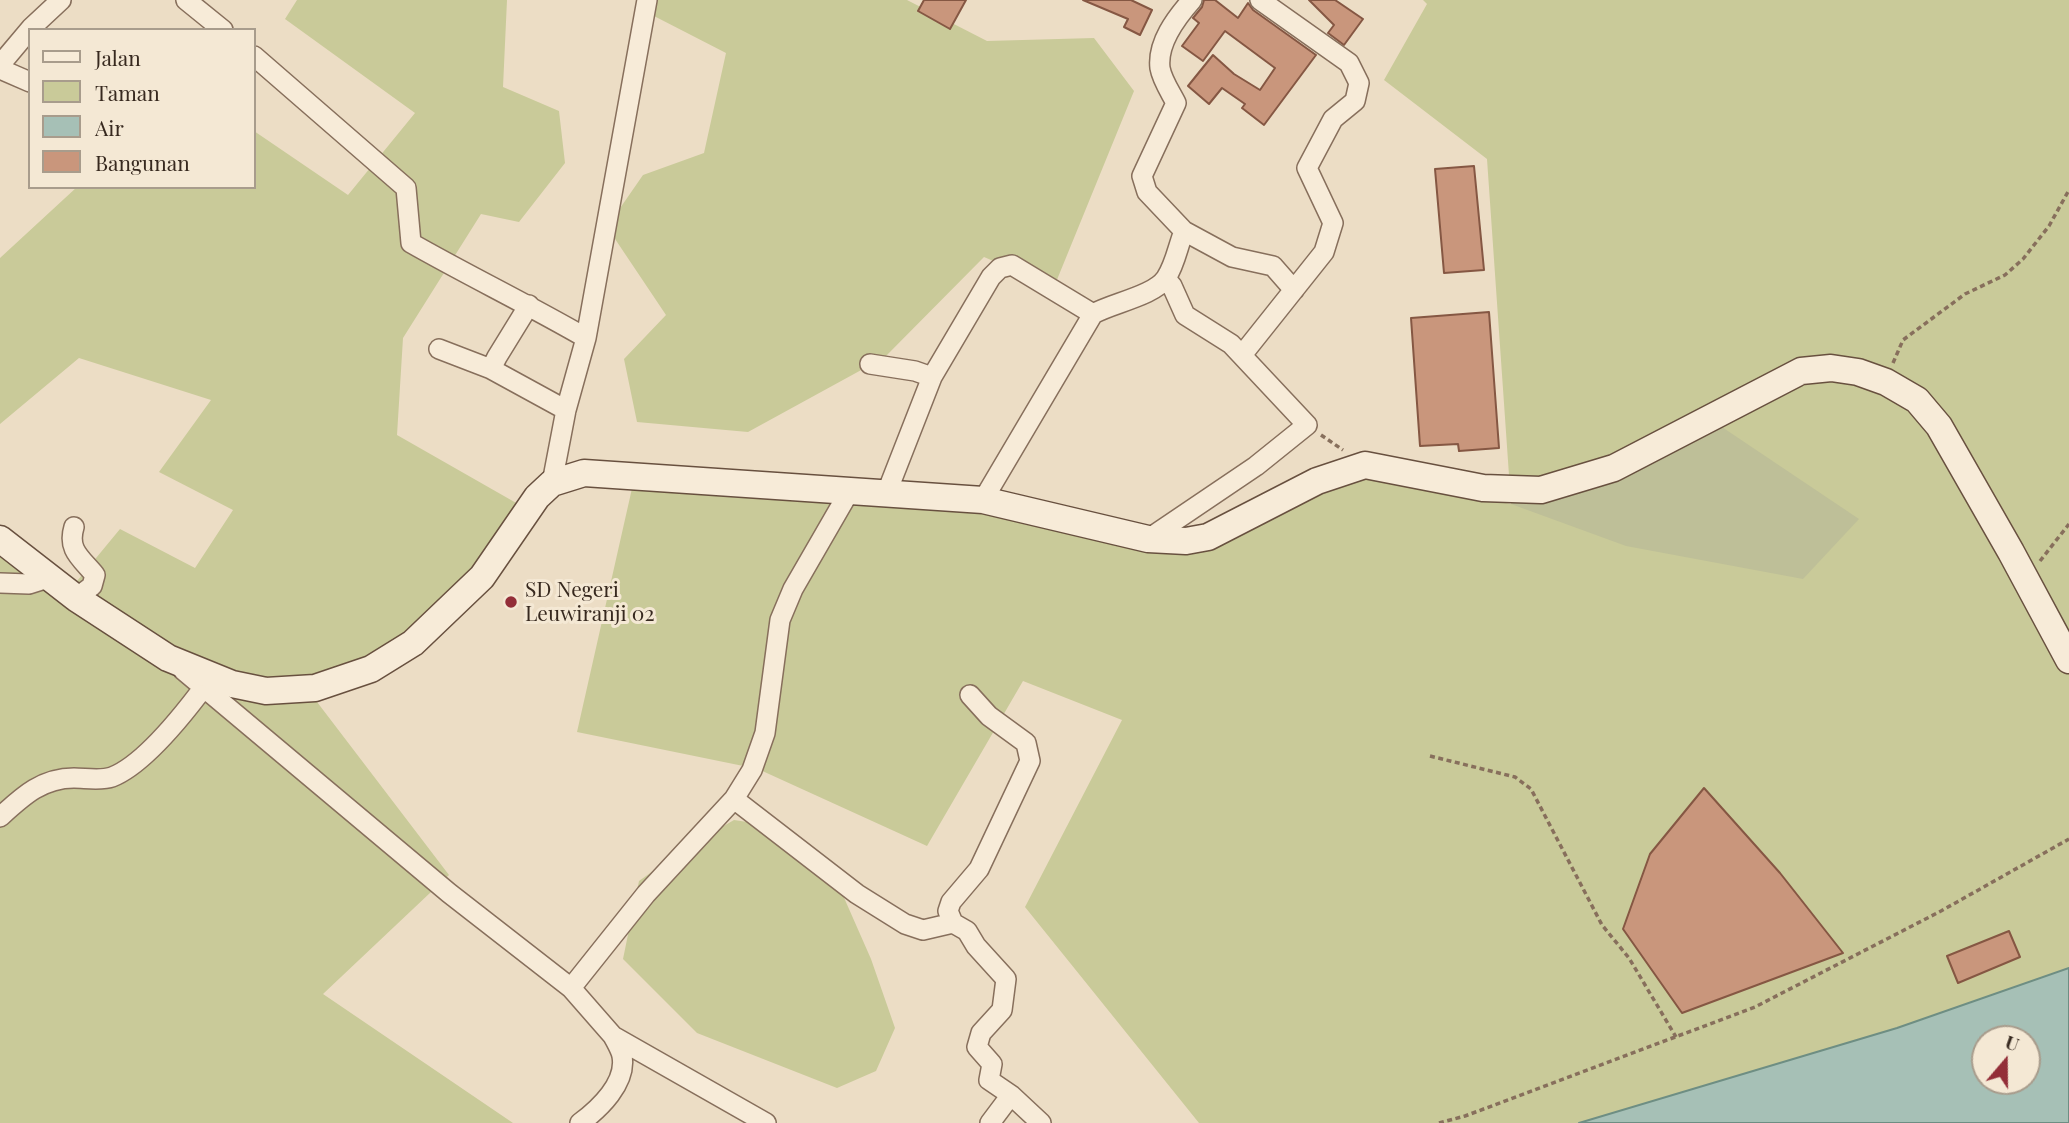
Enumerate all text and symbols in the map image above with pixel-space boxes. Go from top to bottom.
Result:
legend [28,28,256,189]
text: Jalan [95,43,141,71]
text: Taman [95,78,160,106]
text: Air [95,113,124,141]
text: Bangunan [95,148,190,176]
place label: SD Negeri Leuwiranji 02 [525,577,654,627]
marker: SD Negeri Leuwiranji 02 [503,594,519,610]
north arrow [1971,1025,2041,1095]
text: U [2002,1028,2023,1057]

